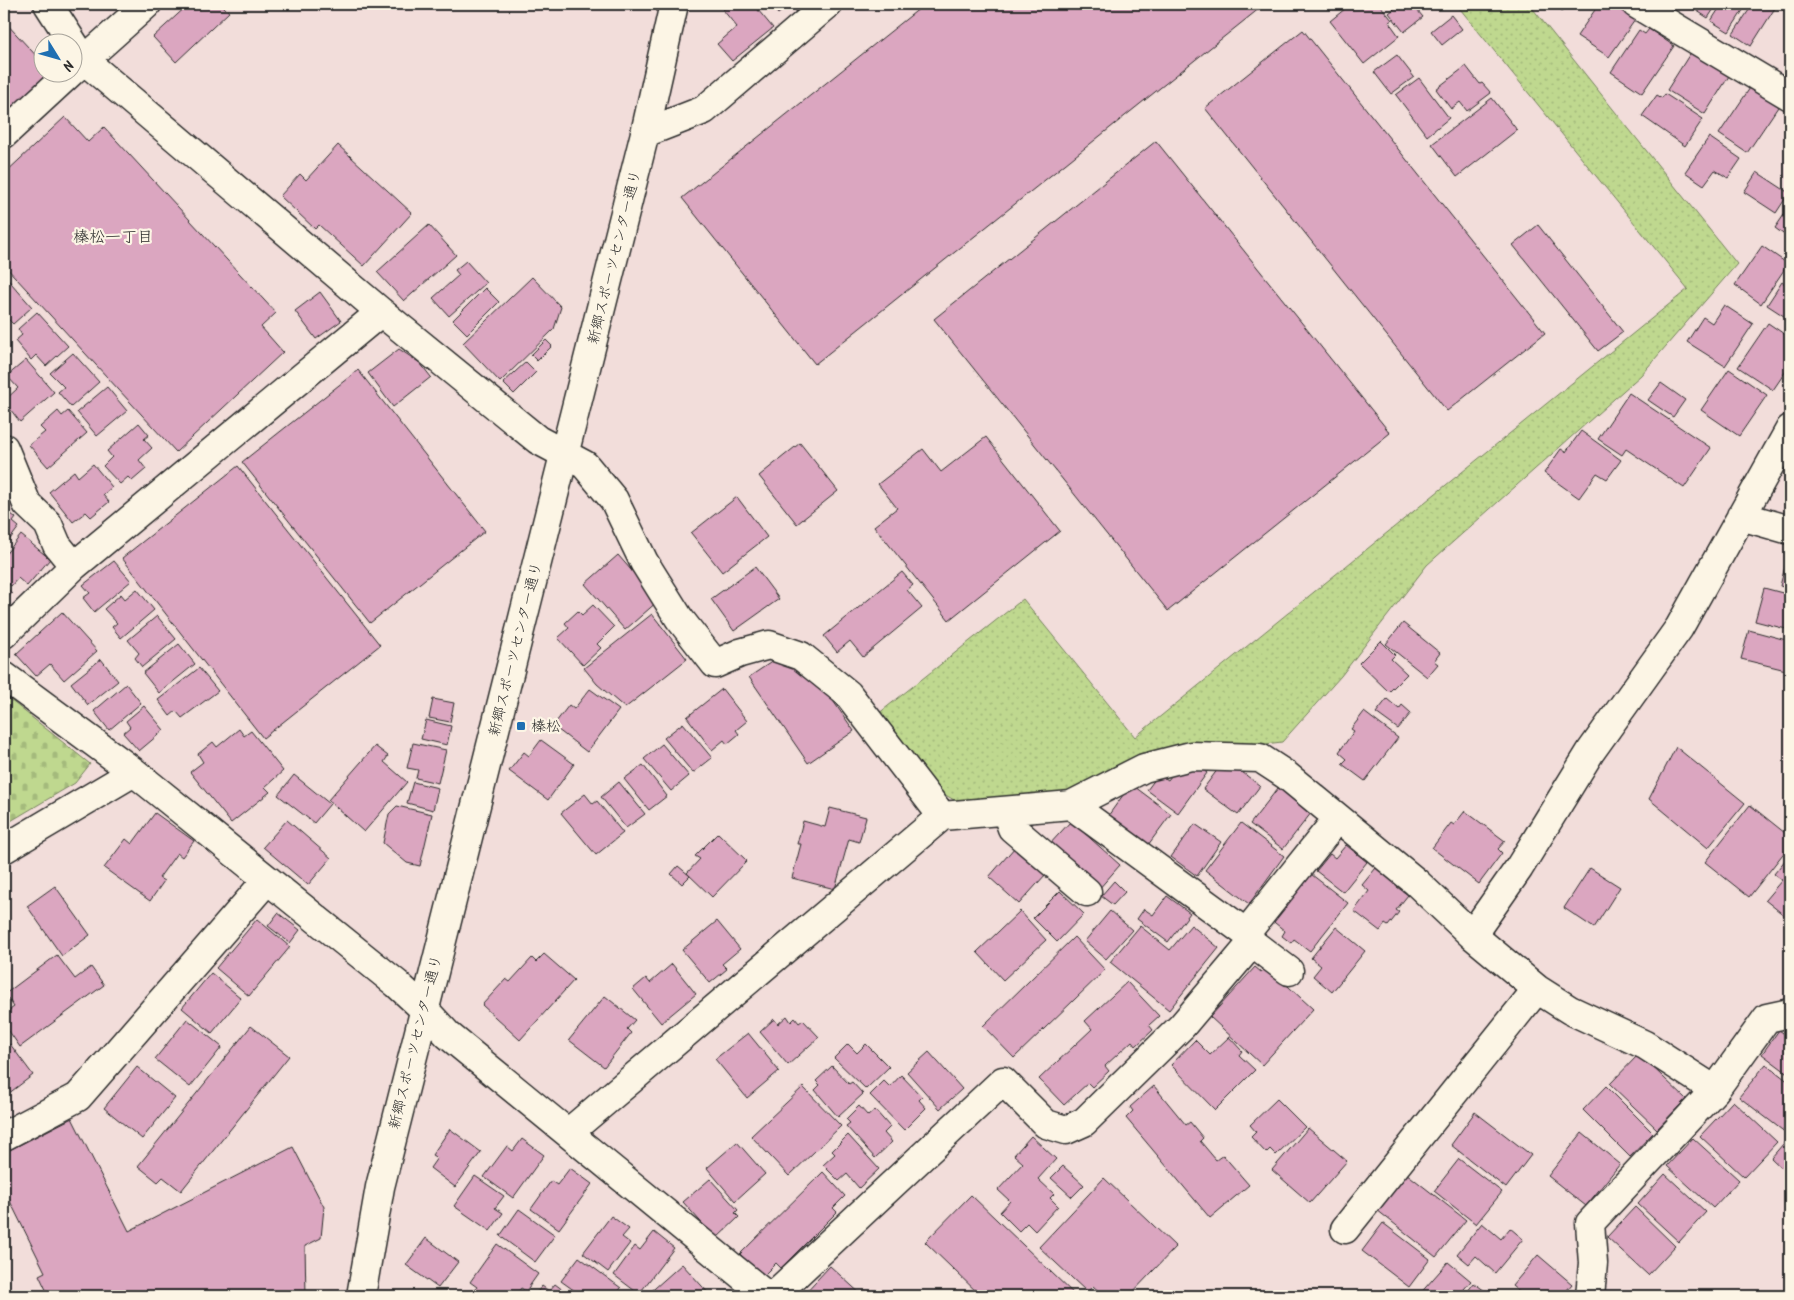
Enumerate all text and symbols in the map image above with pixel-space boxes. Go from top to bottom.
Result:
north arrow [32,32,82,82]
text: N [56,55,79,75]
street label: 新郷スポーツセンター通り [582,167,648,347]
district label: 榛松一丁目 [73,225,153,250]
street label: 新郷スポーツセンター通り [483,559,549,739]
place label: 榛松 [531,715,561,739]
marker: 榛松 [515,720,527,732]
street label: 新郷スポーツセンター通り [383,952,449,1132]

